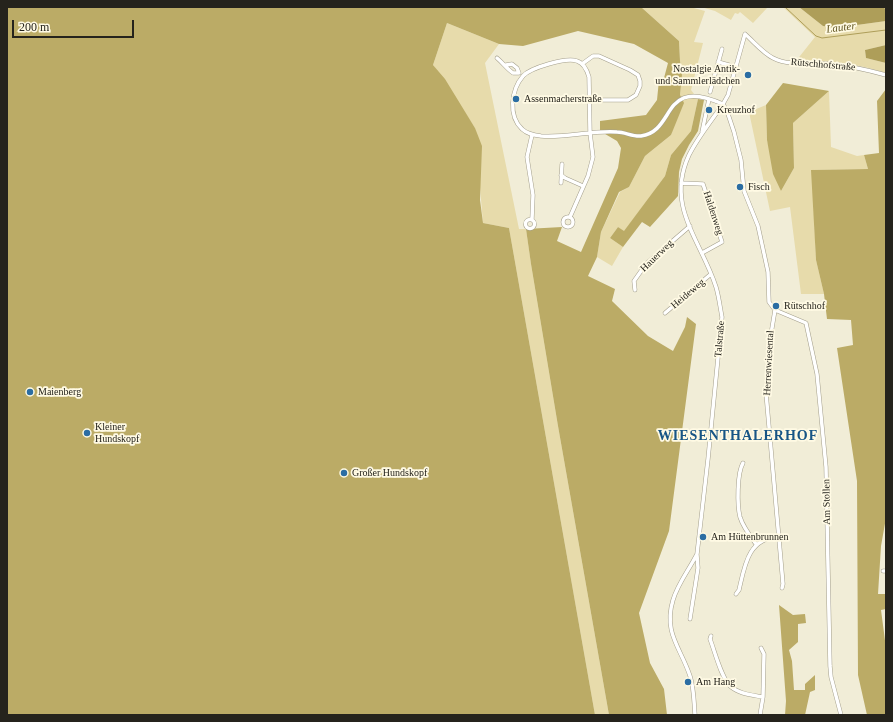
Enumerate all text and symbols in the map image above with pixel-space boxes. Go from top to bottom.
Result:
scale bar [14,12,136,38]
text: 200 m [19,20,49,34]
water label: Lauter [826,20,856,36]
street label: Rütschhofstraße [790,56,856,74]
place label: Nostalgie Antik- und Sammlerlädchen [655,63,740,86]
marker: Nostalgie Antik- und Sammlerlädchen [743,70,753,80]
place label: Assenmacherstraße [524,93,602,105]
marker: Assenmacherstraße [511,94,521,104]
place label: Kreuzhof [717,104,755,116]
marker: Kreuzhof [704,105,714,115]
place label: Fisch [748,181,770,193]
marker: Fisch [735,182,745,192]
street label: Haldenweg [700,189,726,237]
street label: Hauerweg [638,237,676,275]
street label: Heideweg [669,276,707,312]
place label: Rütschhof [784,300,825,312]
marker: Rütschhof [771,301,781,311]
street label: Talstraße [712,320,728,358]
street label: Herrenwiesental [761,330,777,396]
place label: Maienberg [38,386,81,398]
marker: Maienberg [25,387,35,397]
place label: Kleiner Hundskopf [95,421,139,444]
marker: Kleiner Hundskopf [82,428,92,438]
district label: WIESENTHALERHOF [658,428,818,444]
place label: Großer Hundskopf [352,467,427,479]
marker: Großer Hundskopf [339,468,349,478]
street label: Am Stollen [821,479,833,525]
place label: Am Hüttenbrunnen [711,531,788,543]
marker: Am Hüttenbrunnen [698,532,708,542]
place label: Am Hang [696,676,735,688]
marker: Am Hang [683,677,693,687]

